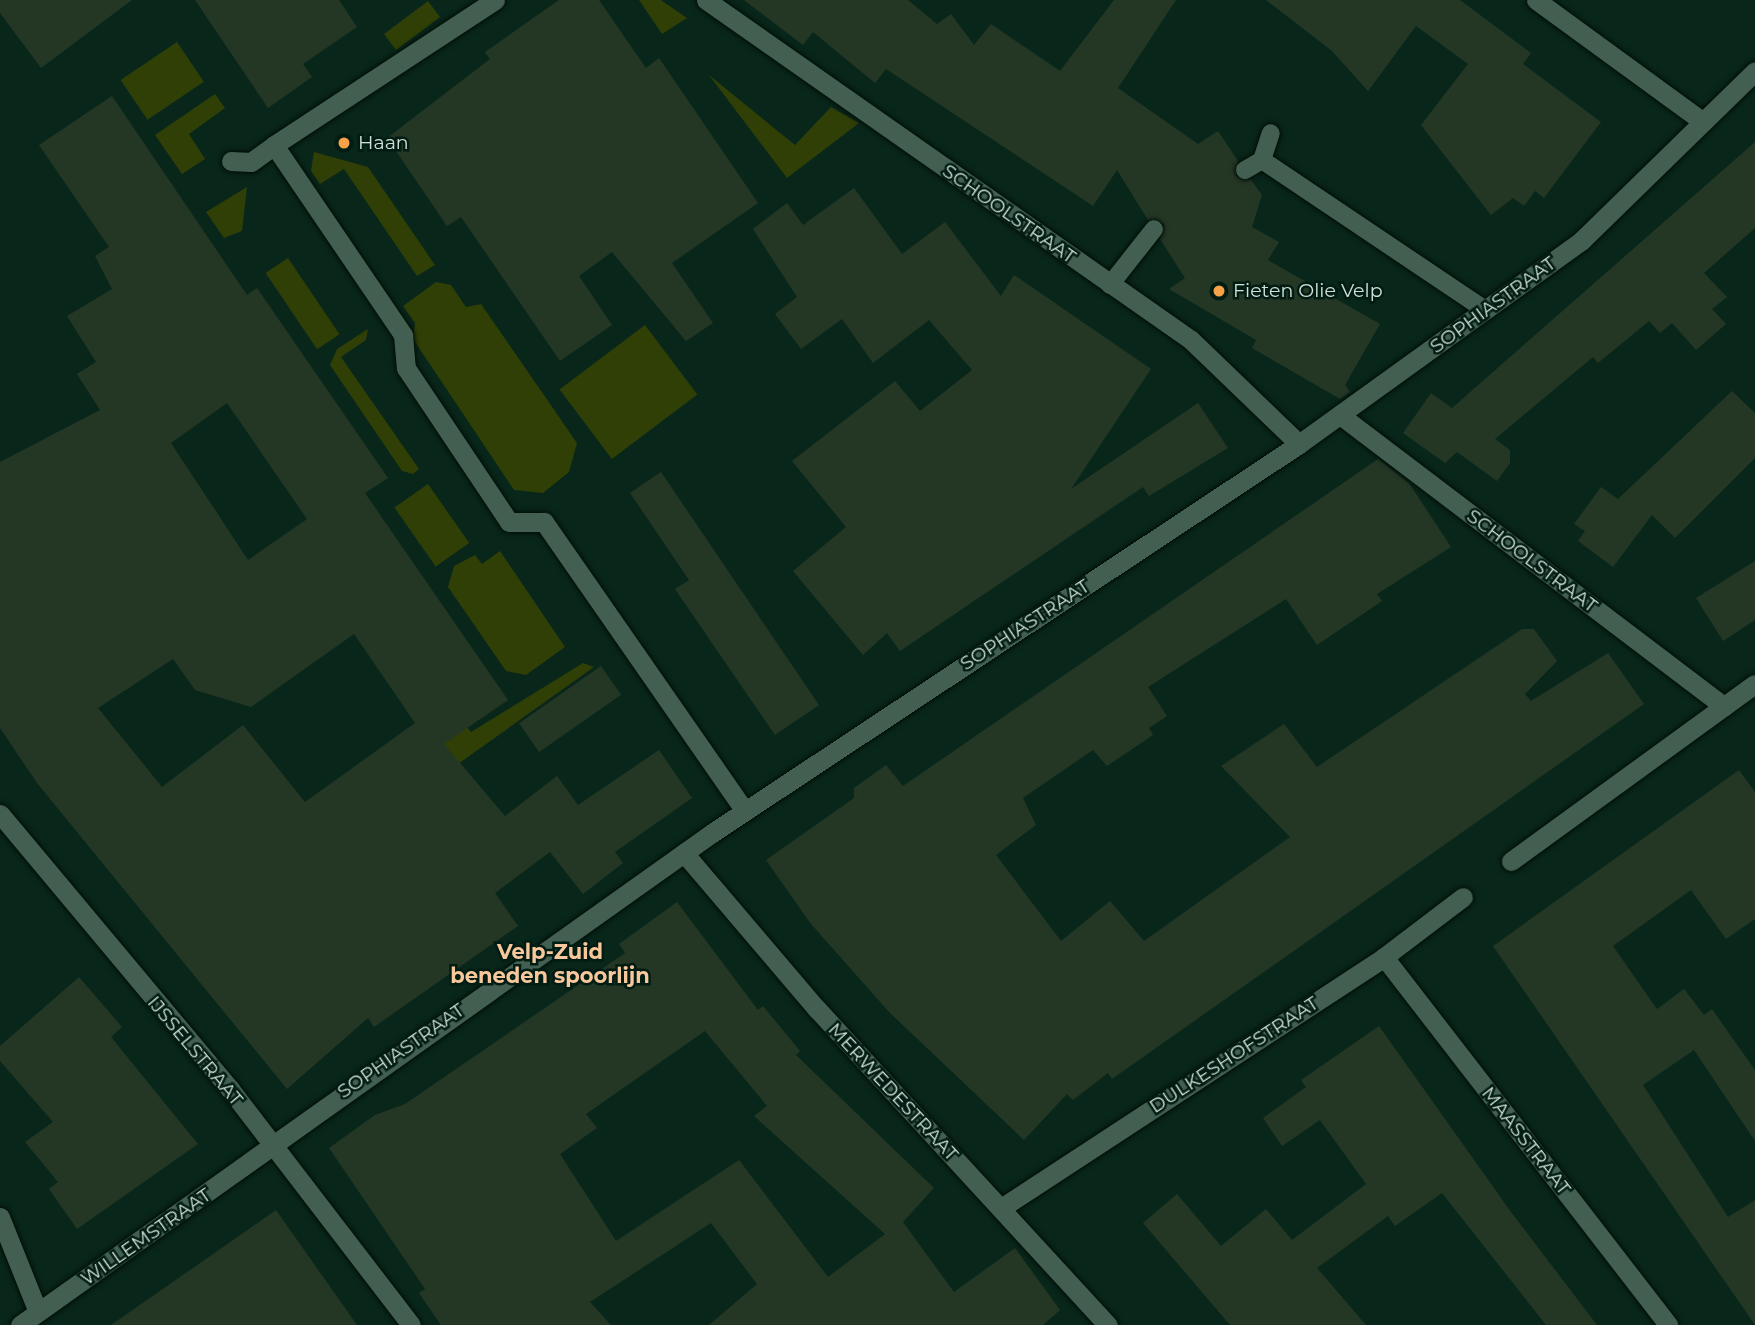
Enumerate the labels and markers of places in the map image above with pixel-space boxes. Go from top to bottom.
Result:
place label: Haan [358,132,409,154]
marker: Haan [336,135,352,151]
place label: Fieten Olie Velp [1233,280,1383,302]
marker: Fieten Olie Velp [1211,283,1227,299]

